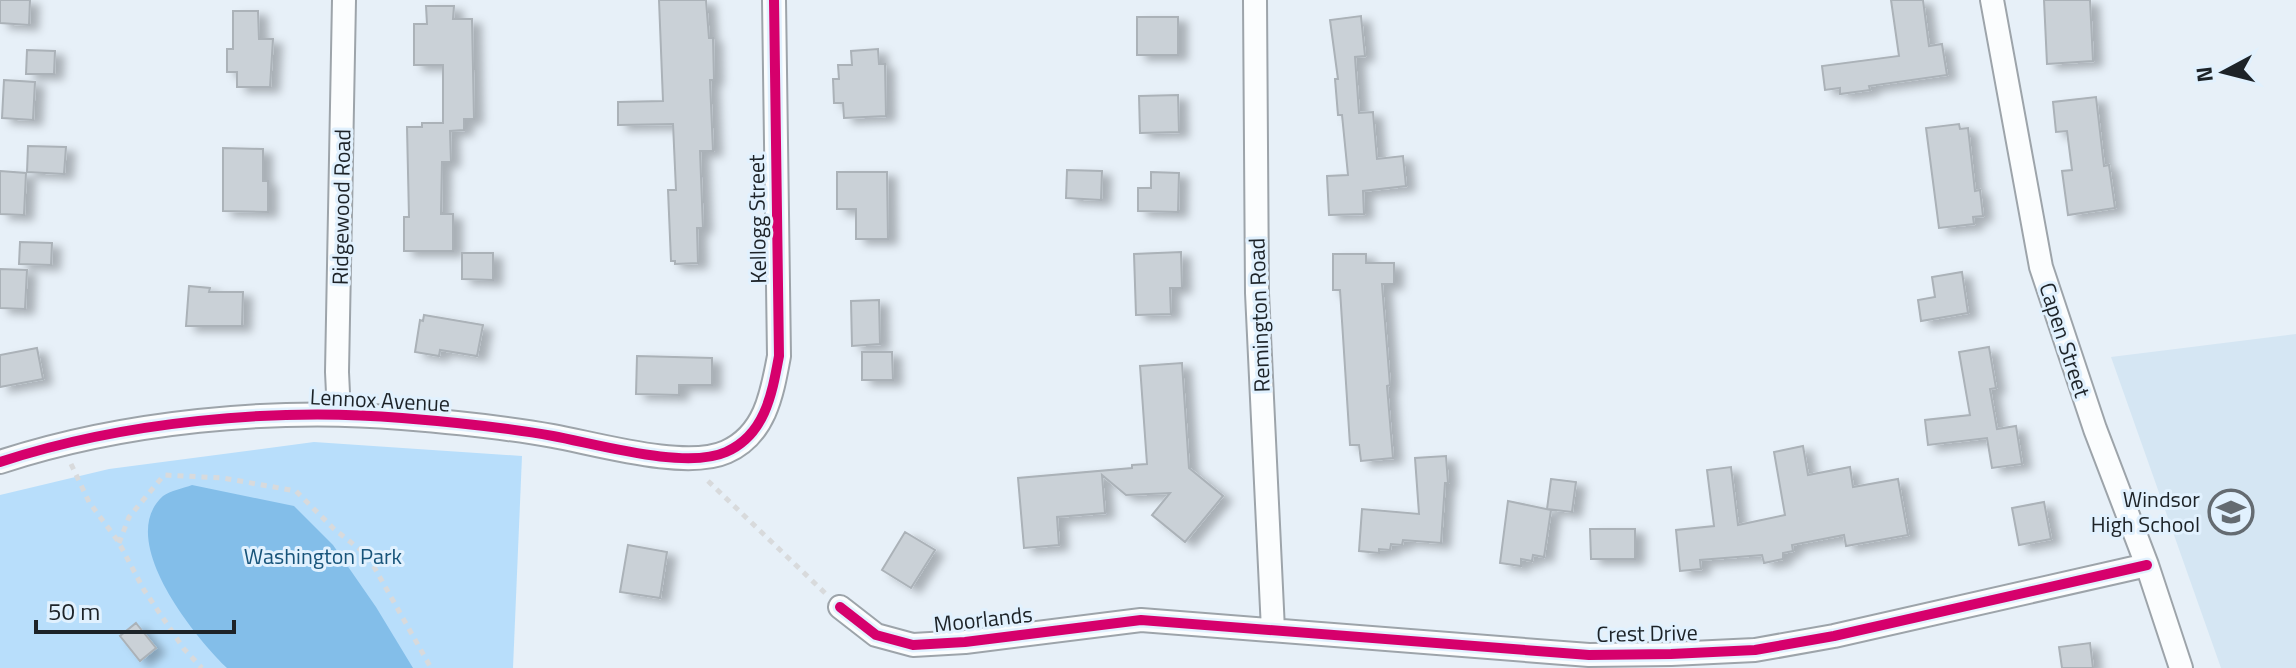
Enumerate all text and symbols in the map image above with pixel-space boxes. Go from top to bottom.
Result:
north arrow [2184,32,2264,112]
text: N [2186,65,2222,84]
street label: Ridgewood Road [323,129,359,285]
street label: Kellogg Street [739,154,775,284]
street label: Remington Road [1239,237,1279,393]
street label: Capen Street [2030,278,2100,402]
street label: Lennox Avenue [309,379,451,421]
place label: Windsor High School [2091,482,2200,541]
school or university icon: Windsor High School [2207,488,2255,536]
park label: Washington Park [244,539,403,573]
scale bar [36,584,234,634]
text: 50 m [48,593,100,629]
street label: Moorlands [932,597,1034,641]
street label: Crest Drive [1596,615,1698,651]

